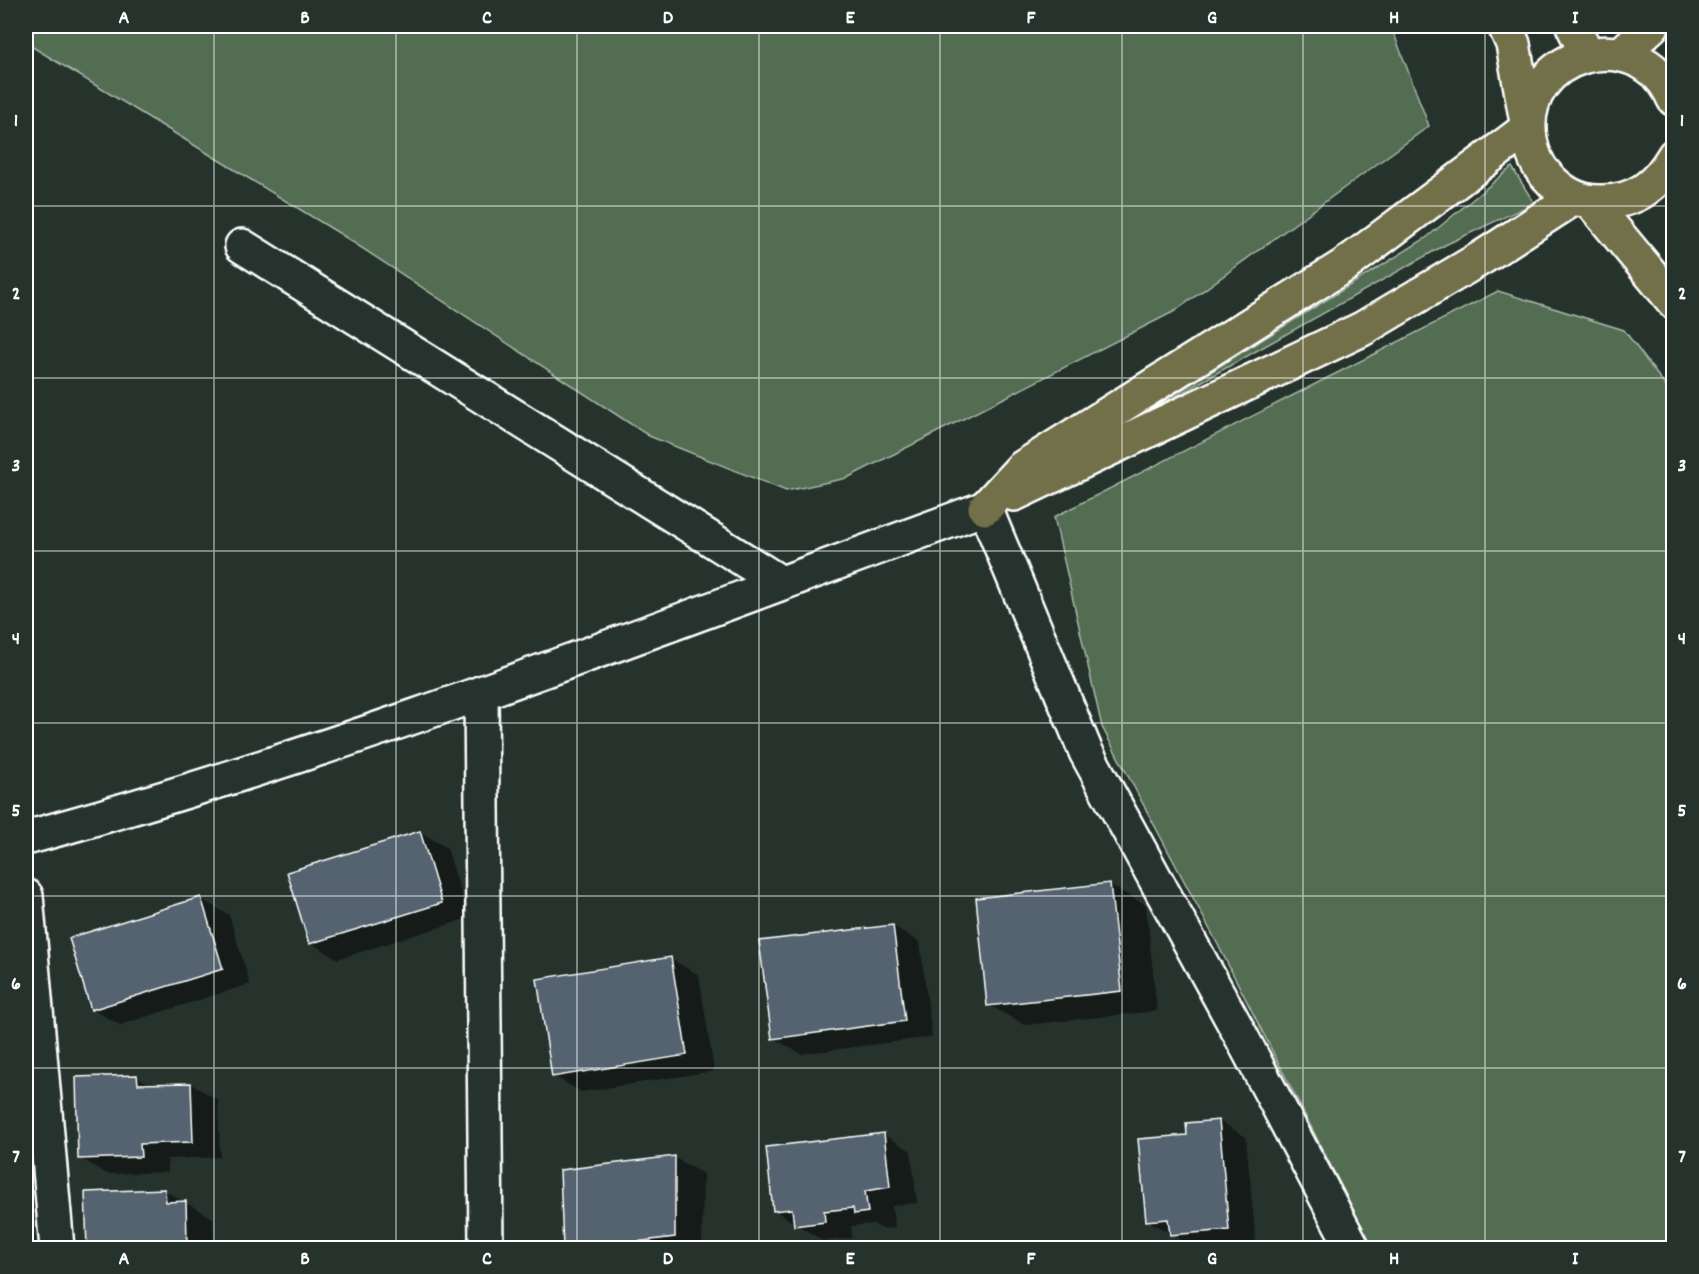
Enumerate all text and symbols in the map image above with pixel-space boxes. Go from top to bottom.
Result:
text: A [119,5,130,33]
text: B [300,5,310,33]
text: C [482,5,492,33]
text: D [663,5,674,33]
text: E [845,5,855,33]
text: F [1027,5,1037,33]
text: G [1207,5,1217,33]
text: H [1389,5,1399,33]
text: I [1572,5,1579,33]
text: 1 [14,108,18,136]
text: 1 [1680,108,1684,136]
text: 2 [12,281,20,309]
text: 2 [1678,281,1686,309]
text: 3 [12,453,20,481]
text: 3 [1678,453,1686,481]
text: 4 [12,626,20,654]
text: 4 [1678,626,1686,654]
text: 5 [11,798,21,826]
text: 5 [1677,798,1687,826]
text: 6 [11,971,21,999]
text: 6 [1677,971,1687,999]
text: 7 [12,1144,20,1172]
text: 7 [1678,1144,1686,1172]
text: A [119,1246,130,1274]
text: B [300,1246,310,1274]
text: C [482,1246,492,1274]
text: D [663,1246,674,1274]
text: E [845,1246,855,1274]
text: F [1027,1246,1037,1274]
text: G [1207,1246,1217,1274]
text: H [1389,1246,1399,1274]
text: I [1572,1246,1579,1274]

